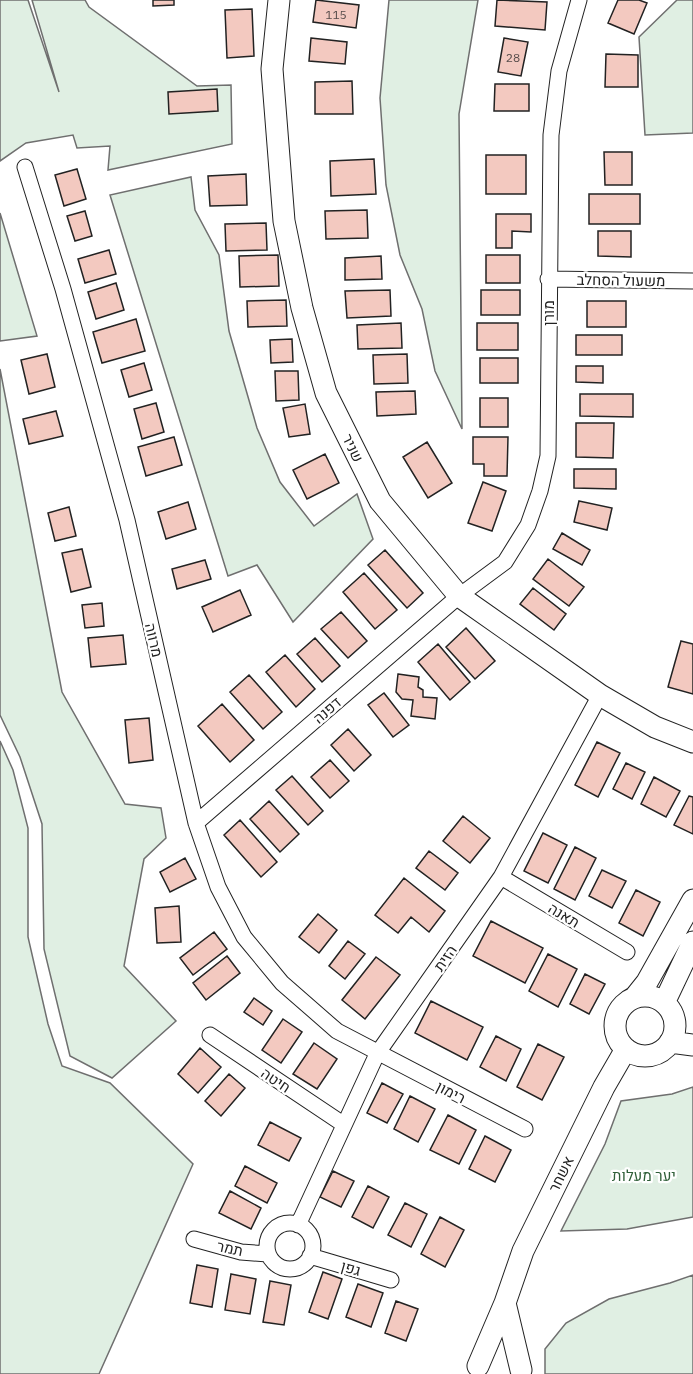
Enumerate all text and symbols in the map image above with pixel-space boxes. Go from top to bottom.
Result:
house number: 115 [325,7,347,22]
house number: 28 [506,50,520,65]
street label: משעול הסחלב [576,270,666,290]
street label: מורן [539,300,558,326]
street label: שניר [338,431,368,465]
street label: מרווה [141,621,167,659]
street label: דפנה [309,692,345,727]
street label: תאנה [545,898,583,932]
street label: הזית [429,941,461,975]
street label: חיטה [258,1063,294,1097]
street label: רימון [433,1077,469,1107]
street label: אשחר [544,1153,578,1195]
park label: יער מעלות [612,1166,676,1185]
street label: תמר [215,1236,245,1260]
street label: גפן [339,1256,363,1280]

